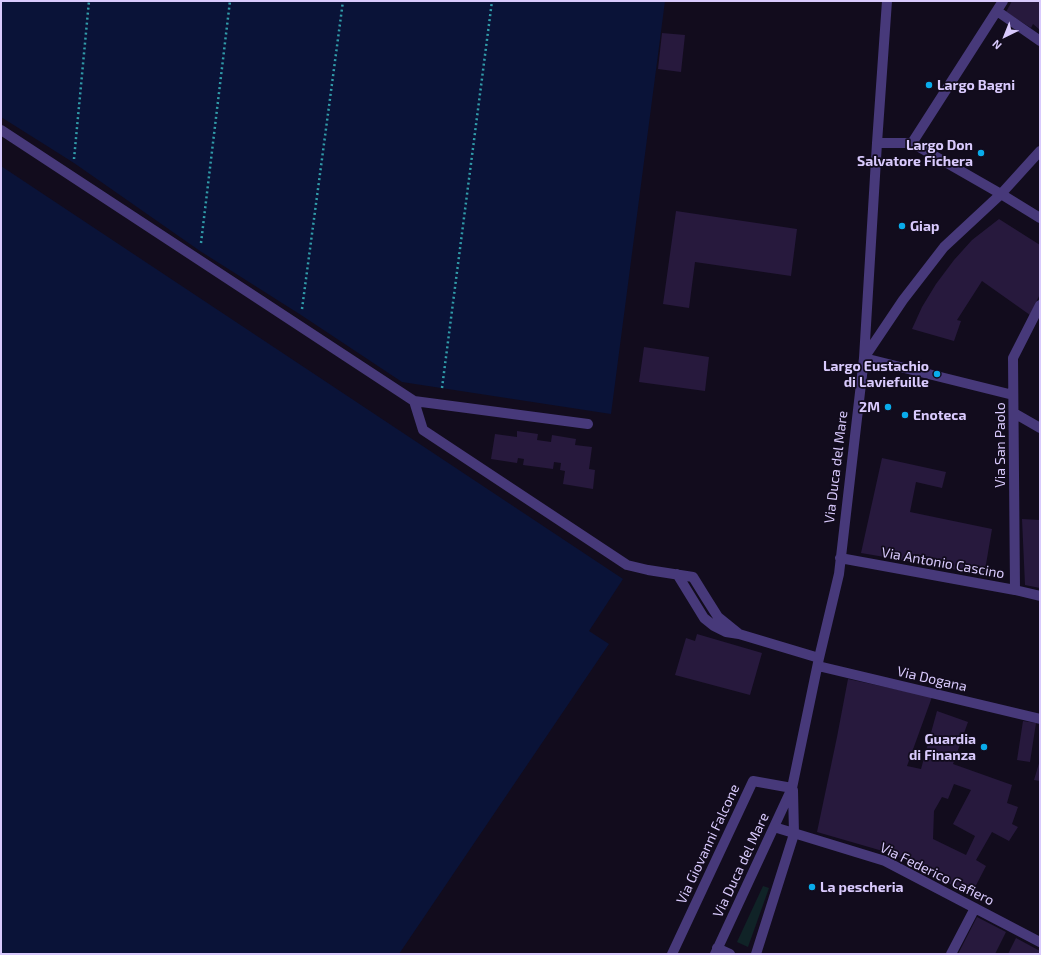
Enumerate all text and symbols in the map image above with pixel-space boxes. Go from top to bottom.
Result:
north arrow [985,16,1025,56]
text: N [989,38,1004,53]
place label: Largo Bagni [937,77,1015,93]
marker: Largo Bagni [924,80,934,90]
place label: Largo Don Salvatore Fichera [857,137,973,170]
marker: Largo Don Salvatore Fichera [976,148,986,158]
place label: Giap [910,218,939,234]
marker: Giap [897,221,907,231]
place label: Largo Eustachio di Laviefuille [823,358,929,390]
marker: Largo Eustachio di Laviefuille [932,369,942,379]
place label: 2M [859,399,880,415]
marker: 2M [883,402,893,412]
street label: Via San Paolo [992,402,1008,488]
place label: Enoteca [913,407,966,423]
street label: Via Duca del Mare [821,410,851,524]
marker: Enoteca [900,410,910,420]
street label: Via Antonio Cascino [880,544,1006,582]
street label: Via Dogana [895,663,969,695]
place label: Guardia di Finanza [909,731,976,764]
marker: Guardia di Finanza [979,742,989,752]
street label: Via Giovanni Falcone [673,781,743,907]
street label: Via Duca del Mare [709,810,773,920]
street label: Via Federico Cafiero [877,839,997,909]
place label: La pescheria [820,879,903,895]
marker: La pescheria [807,882,817,892]

